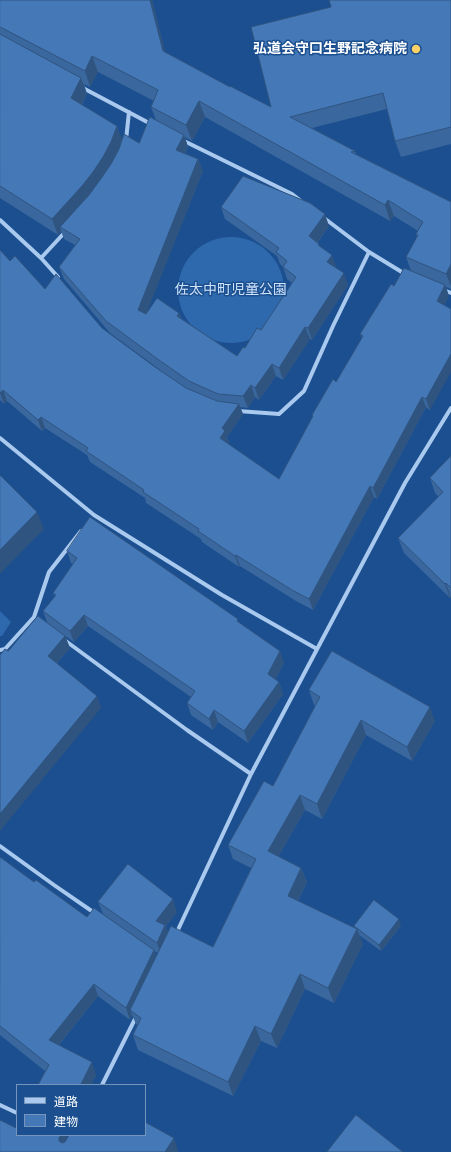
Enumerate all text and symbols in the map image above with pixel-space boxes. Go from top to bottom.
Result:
place label: 弘道会守口生野記念病院 [253,41,407,57]
marker: 弘道会守口生野記念病院 [410,43,422,55]
park label: 佐太中町児童公園 [175,282,287,298]
legend [16,1084,146,1136]
text: 道路 [54,1095,78,1109]
text: 建物 [54,1115,78,1129]

